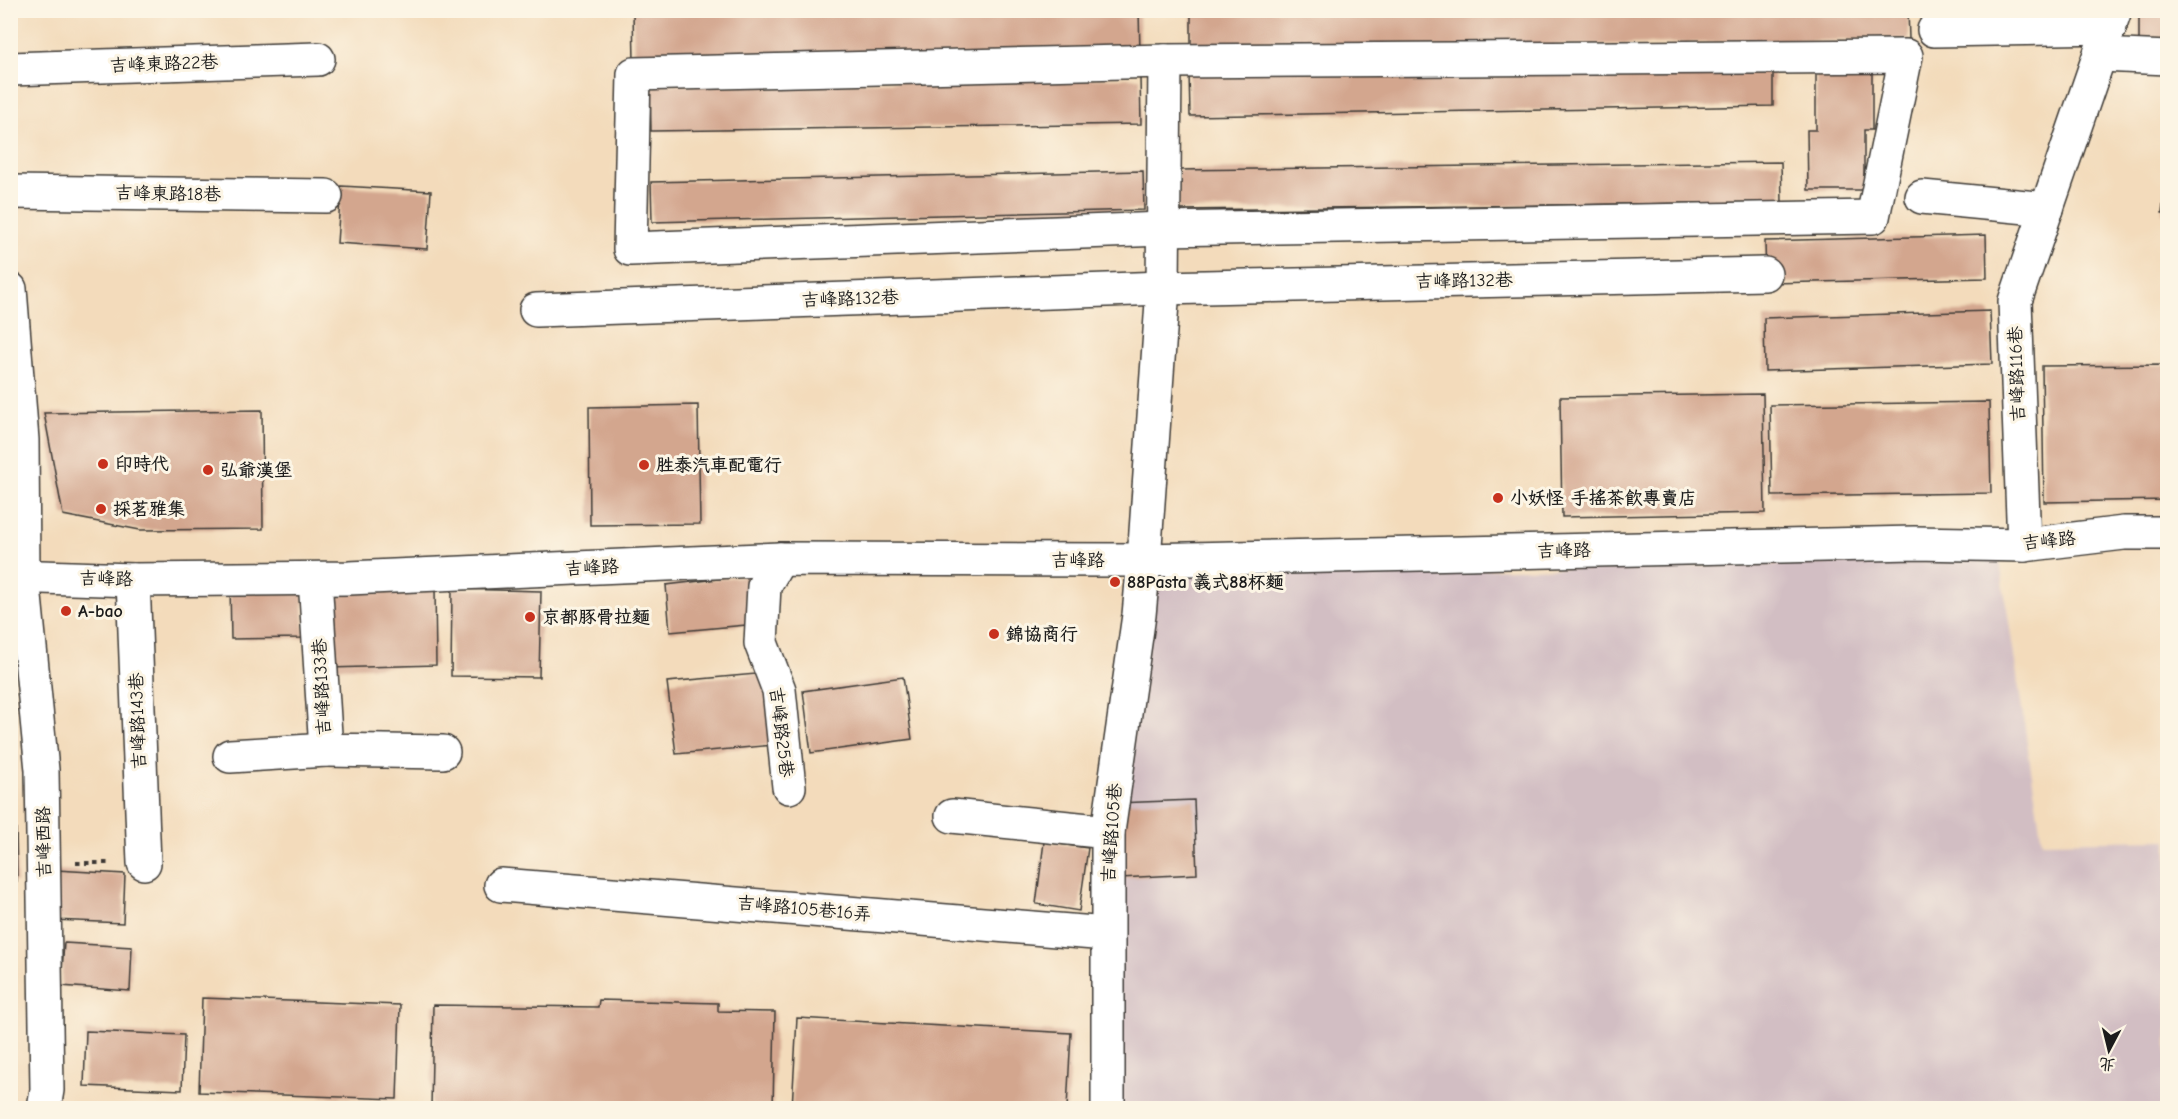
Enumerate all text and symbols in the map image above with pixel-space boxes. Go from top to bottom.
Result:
street label: 吉峰東路22巷 [109,52,219,76]
street label: 吉峰東路18巷 [115,183,221,205]
street label: 吉峰路132巷 [1415,270,1513,292]
street label: 吉峰路132巷 [801,287,899,311]
street label: 吉峰路116巷 [2005,326,2029,422]
place label: 印時代 [115,454,169,475]
place label: 胜泰汽車配電行 [656,455,782,476]
marker: 印時代 [96,457,110,471]
marker: 胜泰汽車配電行 [637,458,651,472]
place label: 弘爺漢堡 [220,460,292,481]
marker: 弘爺漢堡 [201,463,215,477]
place label: 小妖怪 手搖茶飲專賣店 [1510,488,1696,509]
marker: 小妖怪 手搖茶飲專賣店 [1491,491,1505,505]
place label: 採茗雅集 [113,499,185,520]
marker: 採茗雅集 [94,502,108,516]
street label: 吉峰路 [2021,528,2077,554]
street label: 吉峰路 [1537,540,1591,562]
street label: 吉峰路 [1051,550,1105,571]
street label: 吉峰路 [564,556,620,580]
street label: 吉峰路 [79,568,133,590]
place label: 88Pasta 義式88杯麵 [1127,572,1284,593]
marker: 88Pasta 義式88杯麵 [1108,575,1122,589]
place label: A-bao [78,601,123,622]
marker: A-bao [59,604,73,618]
place label: 京都豚骨拉麵 [542,607,650,628]
marker: 京都豚骨拉麵 [523,610,537,624]
place label: 錦協商行 [1006,624,1078,645]
marker: 錦協商行 [987,627,1001,641]
street label: 吉峰路133巷 [309,638,335,736]
street label: 吉峰路143巷 [126,672,150,770]
street label: 吉峰路25巷 [765,685,797,779]
street label: 吉峰路105巷 [1098,782,1126,884]
street label: 吉峰西路 [33,806,55,878]
street label: 吉峰路105巷16弄 [736,893,872,925]
north arrow [2079,1020,2139,1080]
text: 北 [2098,1054,2116,1074]

